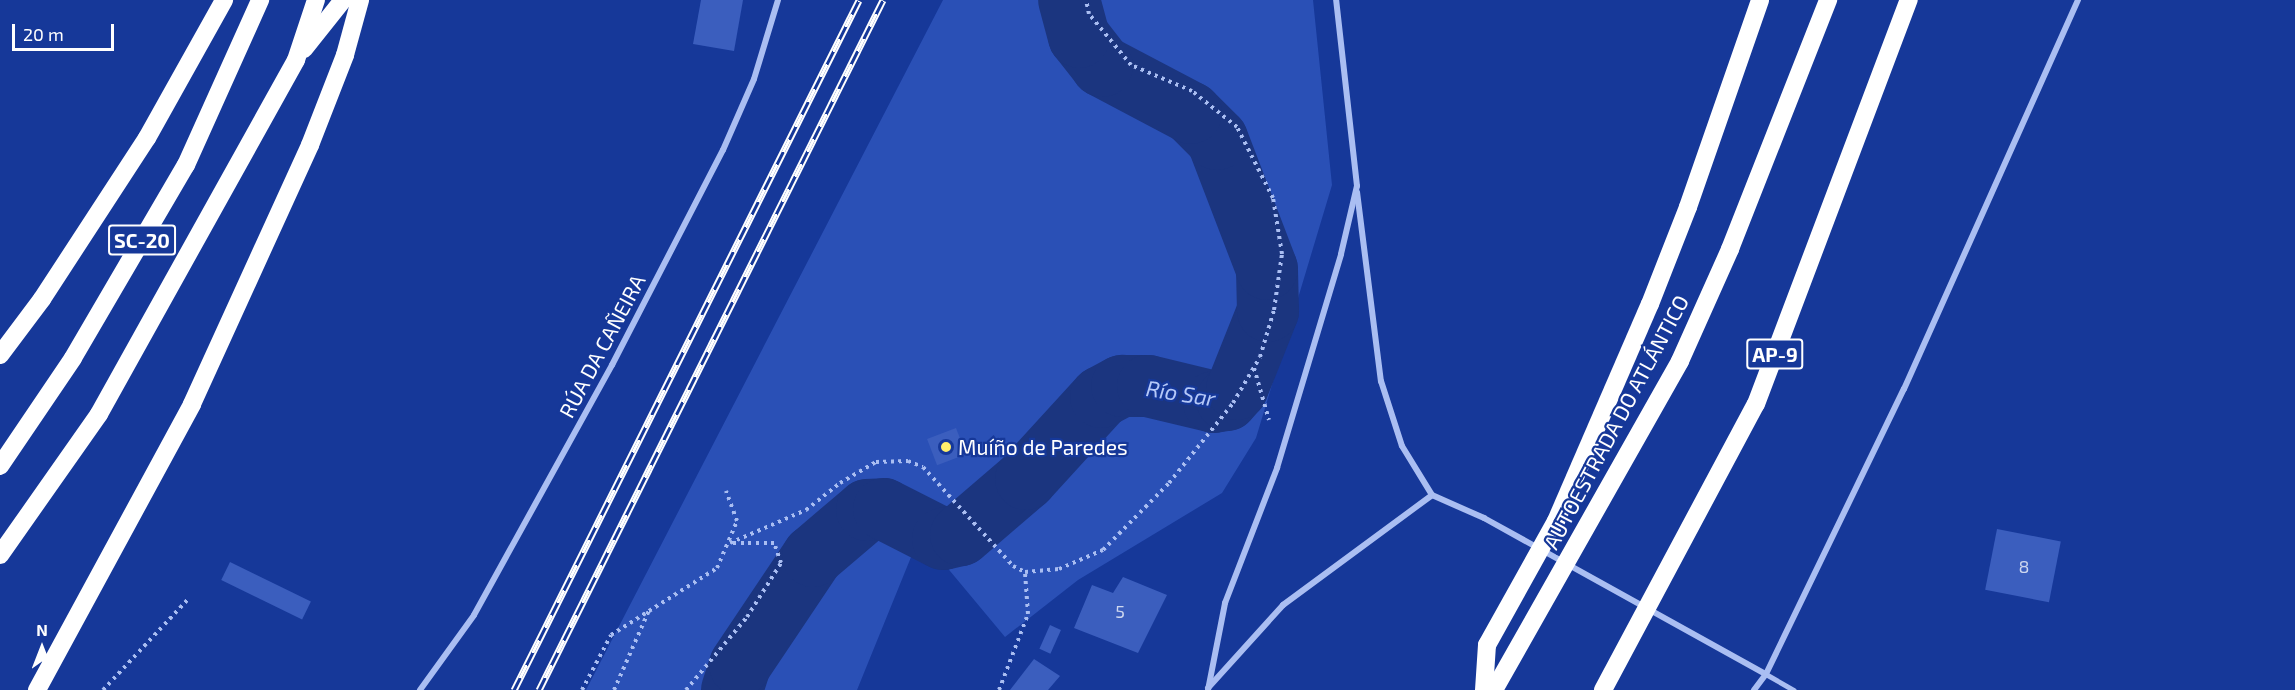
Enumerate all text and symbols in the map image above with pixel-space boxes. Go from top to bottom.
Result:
scale bar [15,12,117,50]
text: 20 m [23,23,64,45]
road number: SC-20 [108,223,176,257]
street label: RÚA DA CAÑEIRA [553,270,651,422]
street label: AUTOESTRADA DO ATLÁNTICO [1538,290,1694,554]
road number: AP-9 [1745,337,1805,371]
water label: Río Sar [1144,374,1218,412]
place label: Muíño de Paredes [958,434,1128,460]
marker: Muíño de Paredes [939,440,953,454]
house number: 8 [2019,555,2029,577]
house number: 5 [1115,600,1125,622]
north arrow [12,618,72,678]
text: N [36,620,48,639]

